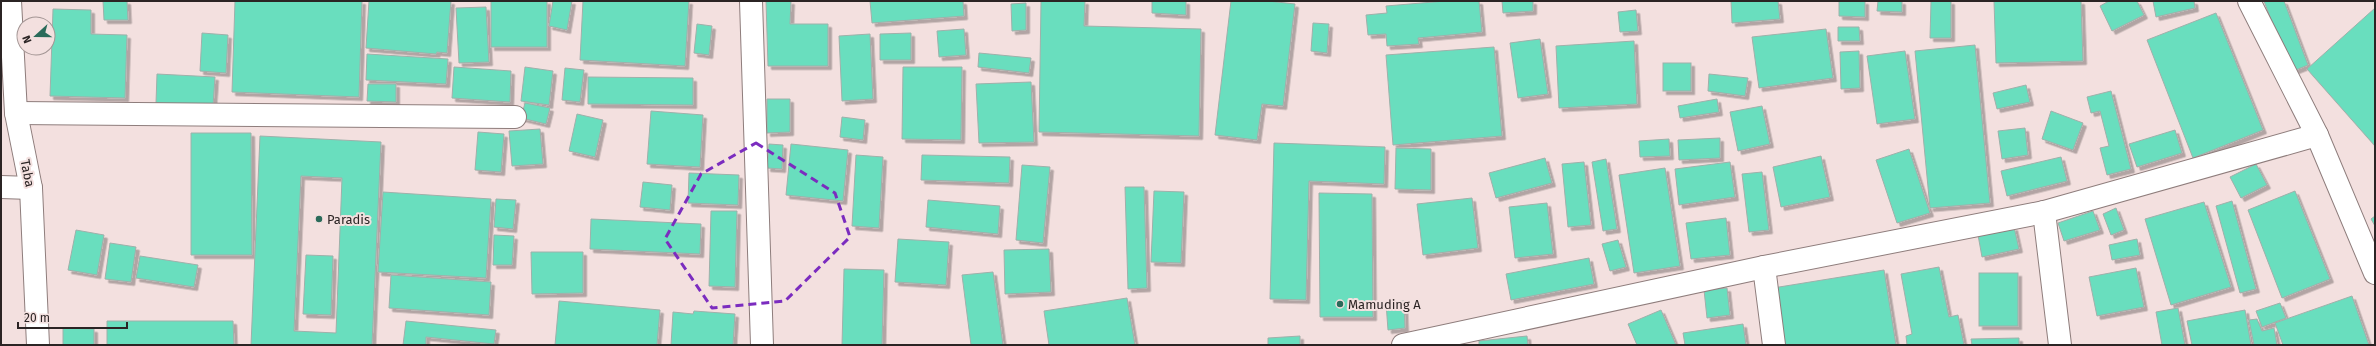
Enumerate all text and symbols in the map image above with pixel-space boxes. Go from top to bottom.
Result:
north arrow [16,16,56,56]
text: N [20,34,35,45]
street label: Taba [17,158,38,188]
place label: Paradis [327,212,370,227]
marker: Paradis [314,214,324,224]
place label: Mamuding A [1348,297,1421,312]
marker: Mamuding A [1335,299,1345,309]
scale bar [18,304,127,330]
text: 20 m [24,311,50,325]

